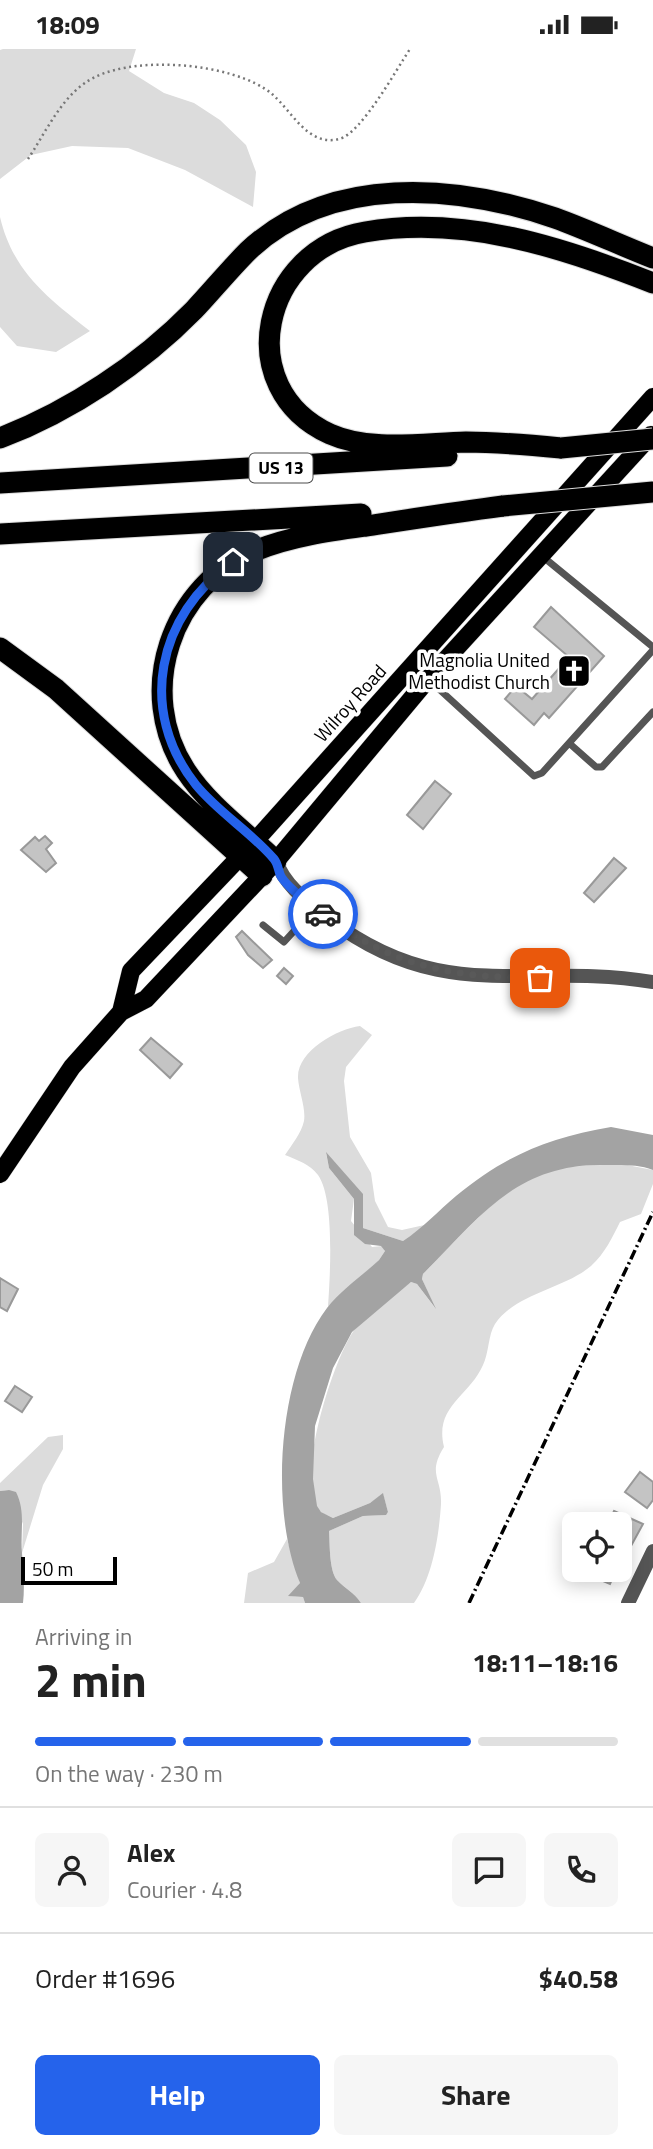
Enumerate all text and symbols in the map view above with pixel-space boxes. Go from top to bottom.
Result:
text: 18:09 [35,5,100,44]
road number: US 13 [250,453,312,482]
pin [203,532,263,592]
icon: home [214,543,252,581]
place label: Magnolia United Methodist Church [408,645,550,696]
church icon: Magnolia United Methodist Church [555,652,593,690]
street label: Wilroy Road [307,657,393,748]
courier [288,879,358,949]
icon: car [304,895,342,933]
pin [510,948,570,1008]
icon: bag [521,959,559,997]
map controls [562,1512,632,1582]
button: locate [562,1512,632,1582]
scale bar [21,1554,117,1586]
text: 50 m [32,1554,73,1583]
text: Arriving in [35,1619,132,1654]
text: 18:11–18:16 [472,1643,618,1682]
text: 2 min [35,1645,147,1715]
text: On the way · 230 m [35,1756,223,1791]
button: person [35,1833,109,1907]
text: Alex [127,1833,175,1872]
button: chat [452,1833,526,1907]
button: phone [544,1833,618,1907]
text: Courier · 4.8 [127,1872,242,1907]
text: Order #1696 [35,1959,175,1998]
text: $40.58 [539,1959,618,1998]
button: Help [35,2055,320,2135]
button: Share [334,2055,618,2135]

